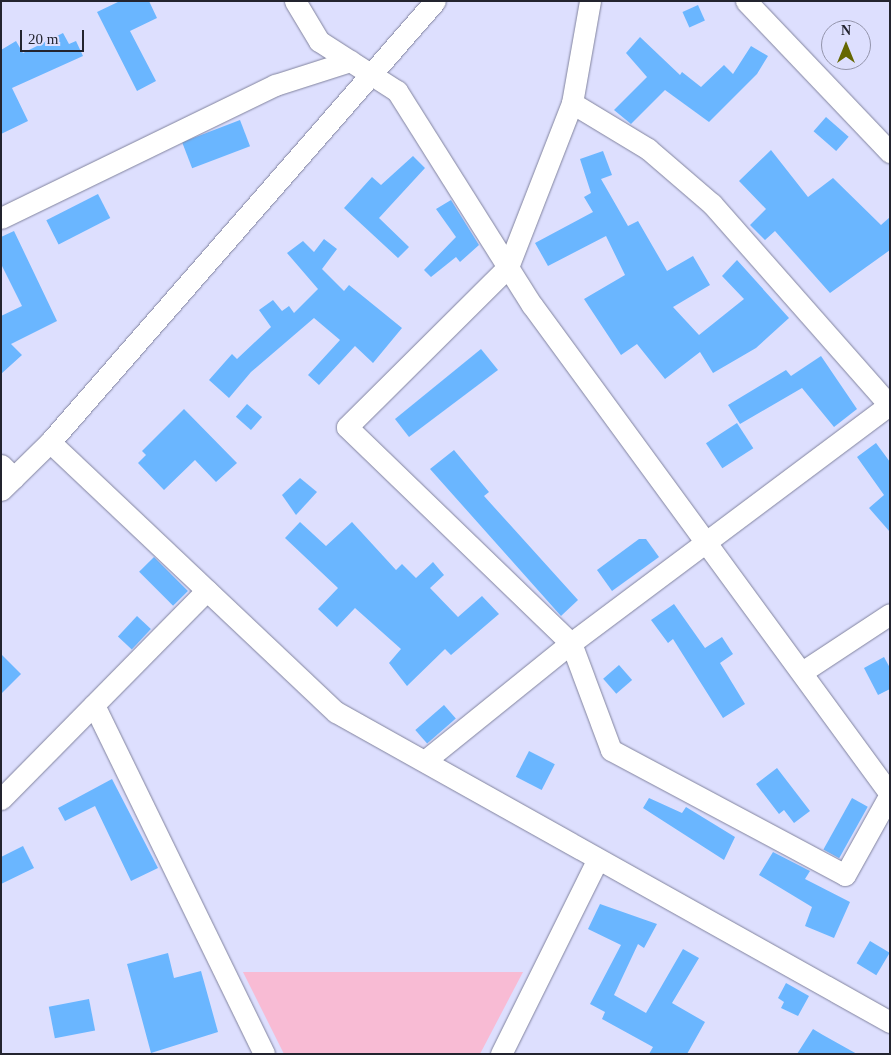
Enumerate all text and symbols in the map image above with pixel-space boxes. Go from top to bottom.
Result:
scale bar [22,20,86,52]
north arrow [821,20,871,70]
text: N [841,23,851,38]
text: 20 m [28,31,58,47]

